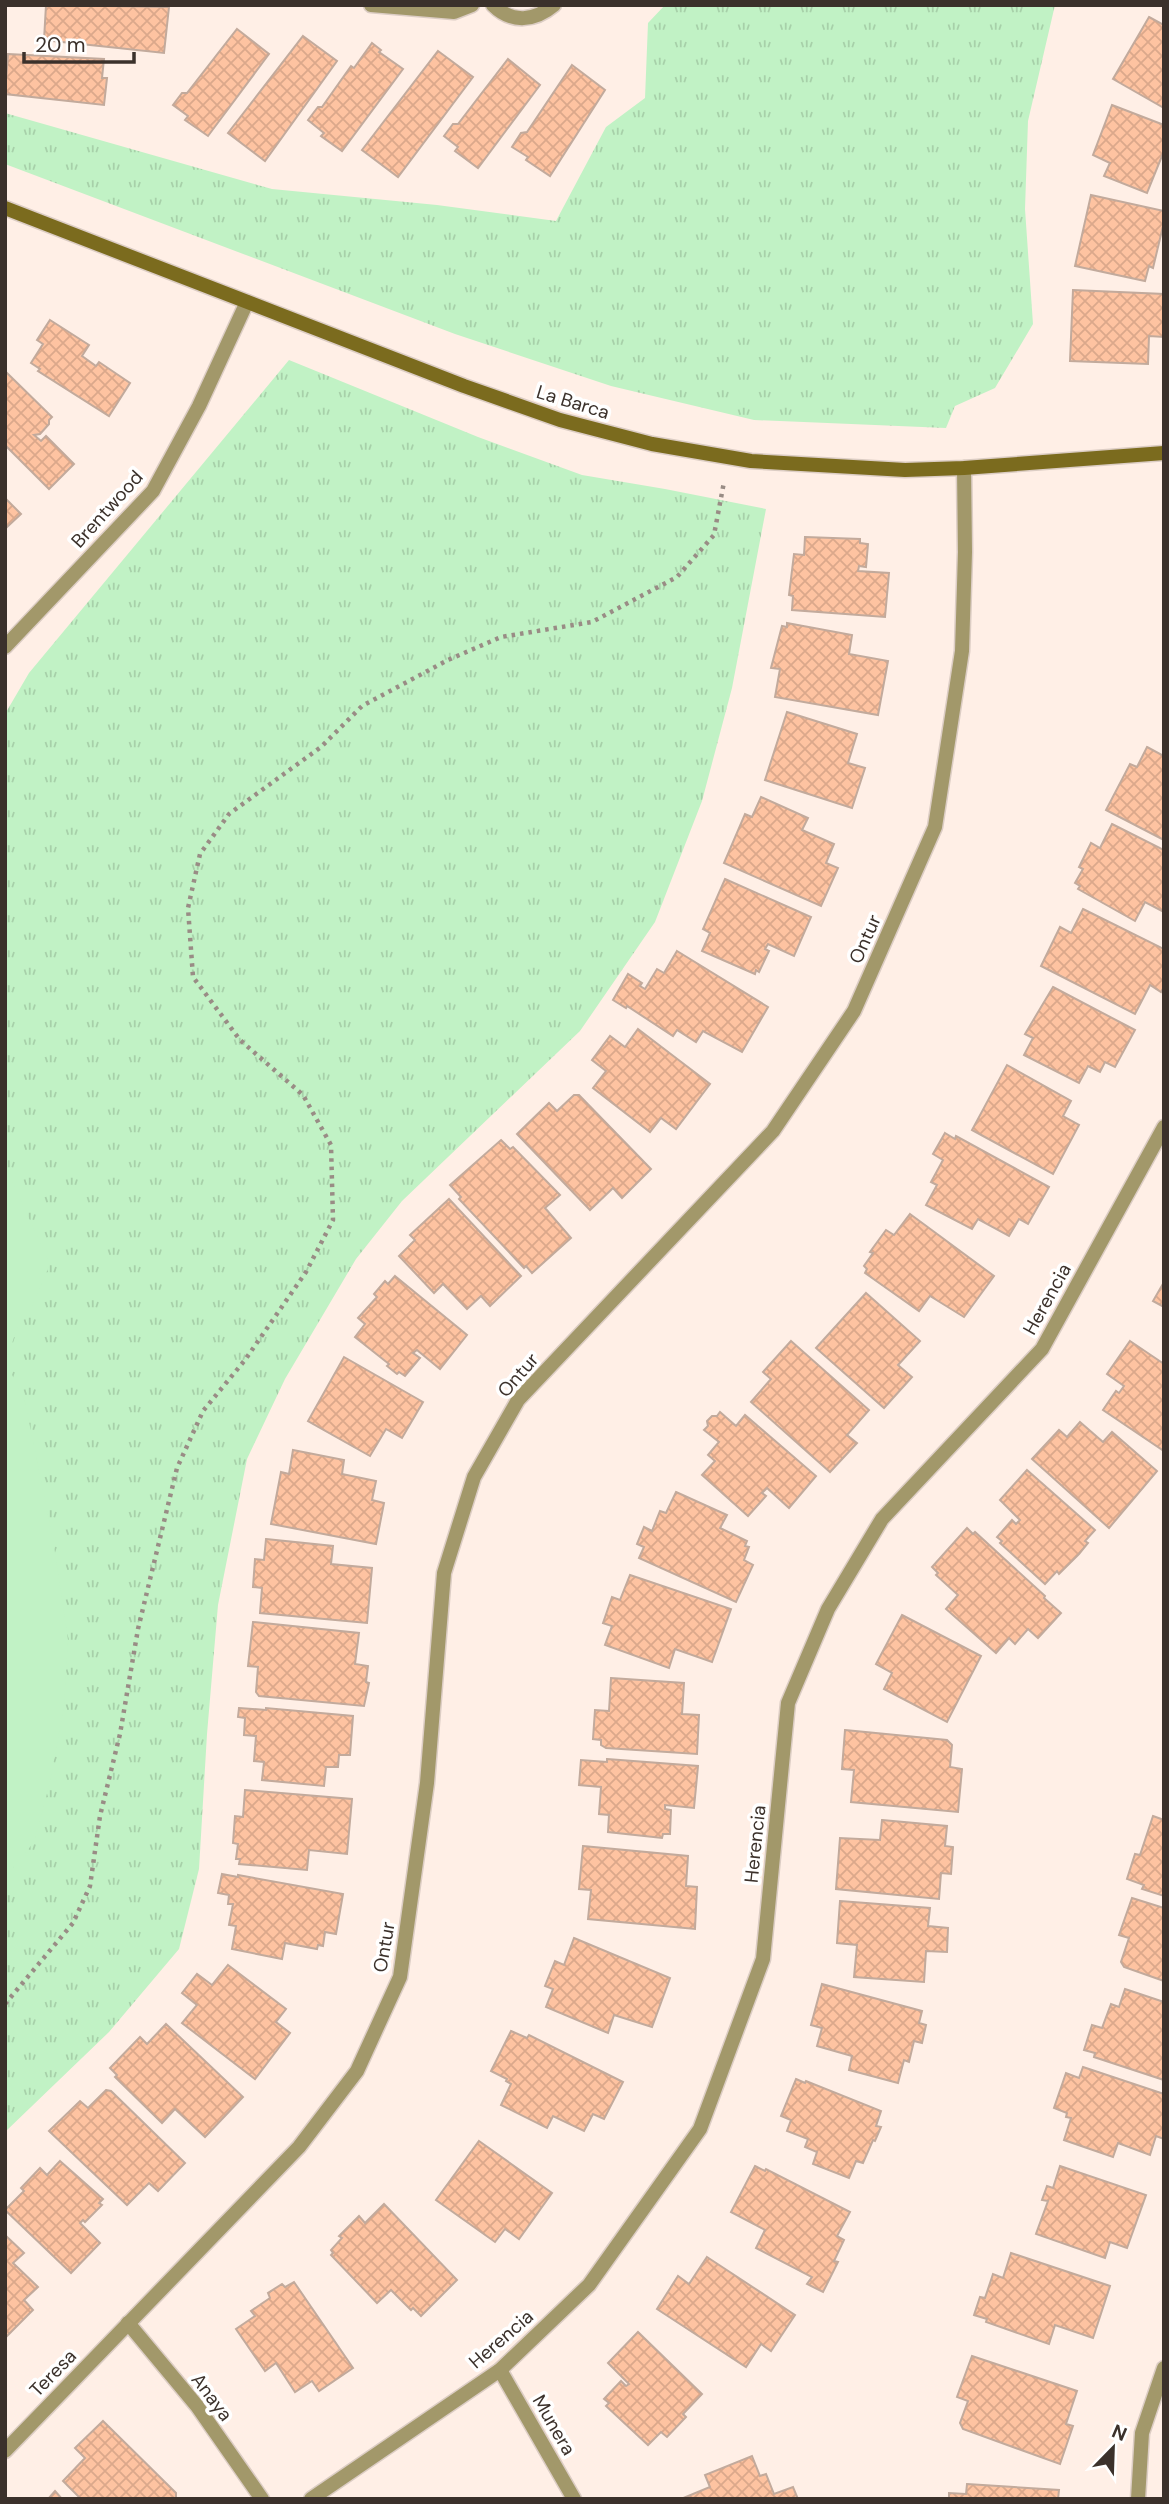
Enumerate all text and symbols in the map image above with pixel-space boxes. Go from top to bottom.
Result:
scale bar [24,21,135,65]
text: 20 m [35,31,86,59]
street label: La Barca [533,379,613,425]
street label: Brentwood [66,465,148,553]
street label: Ontur [843,911,887,967]
street label: Herencia [1017,1259,1077,1339]
street label: Ontur [492,1348,544,1402]
street label: Herencia [738,1804,772,1884]
street label: Ontur [367,1920,401,1974]
street label: Herencia [463,2304,539,2374]
street label: Teresa [24,2344,82,2402]
street label: Anaya [186,2368,238,2426]
street label: Munera [527,2390,581,2460]
north arrow [1078,2413,1148,2483]
text: N [1108,2419,1131,2447]

